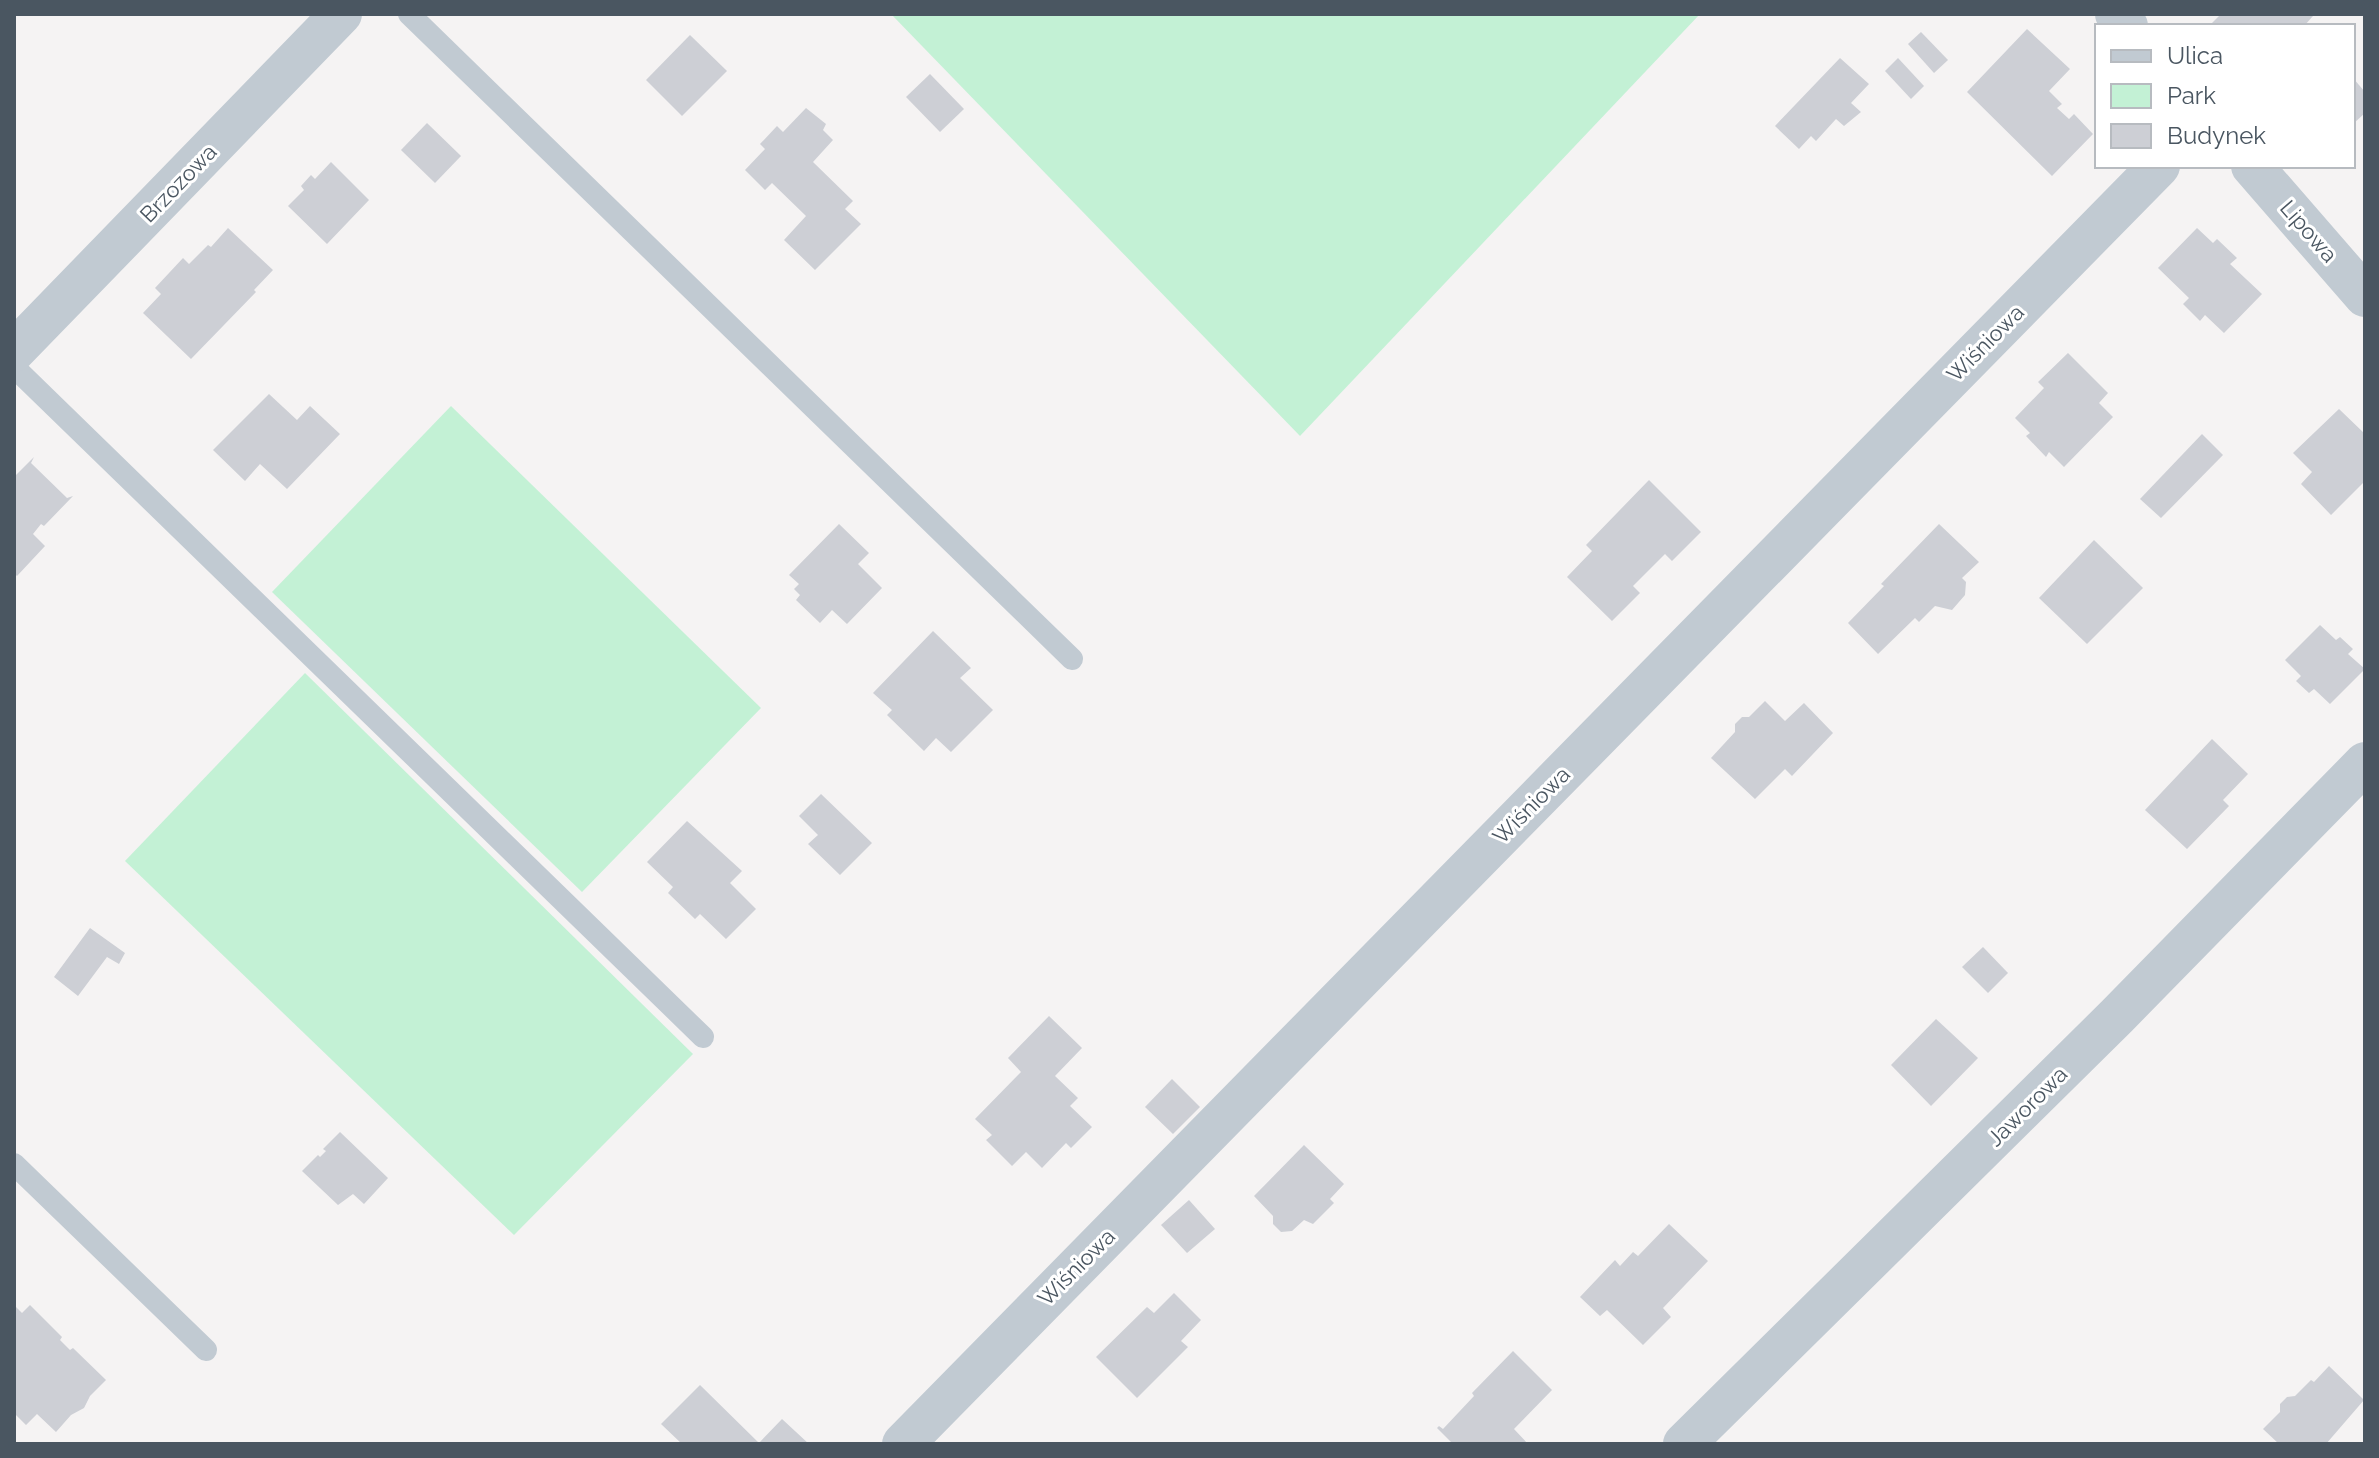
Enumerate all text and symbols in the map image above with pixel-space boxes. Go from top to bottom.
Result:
legend [2095,24,2355,168]
text: Ulica [2167,41,2223,70]
text: Park [2167,81,2216,110]
text: Budynek [2167,121,2266,150]
street label: Brzozowa [134,138,222,228]
street label: Lipowa [2275,195,2343,267]
street label: Wiśniowa [1941,299,2029,387]
street label: Wiśniowa [1487,761,1575,849]
street label: Jaworowa [1982,1061,2072,1151]
street label: Wiśniowa [1032,1223,1120,1311]

